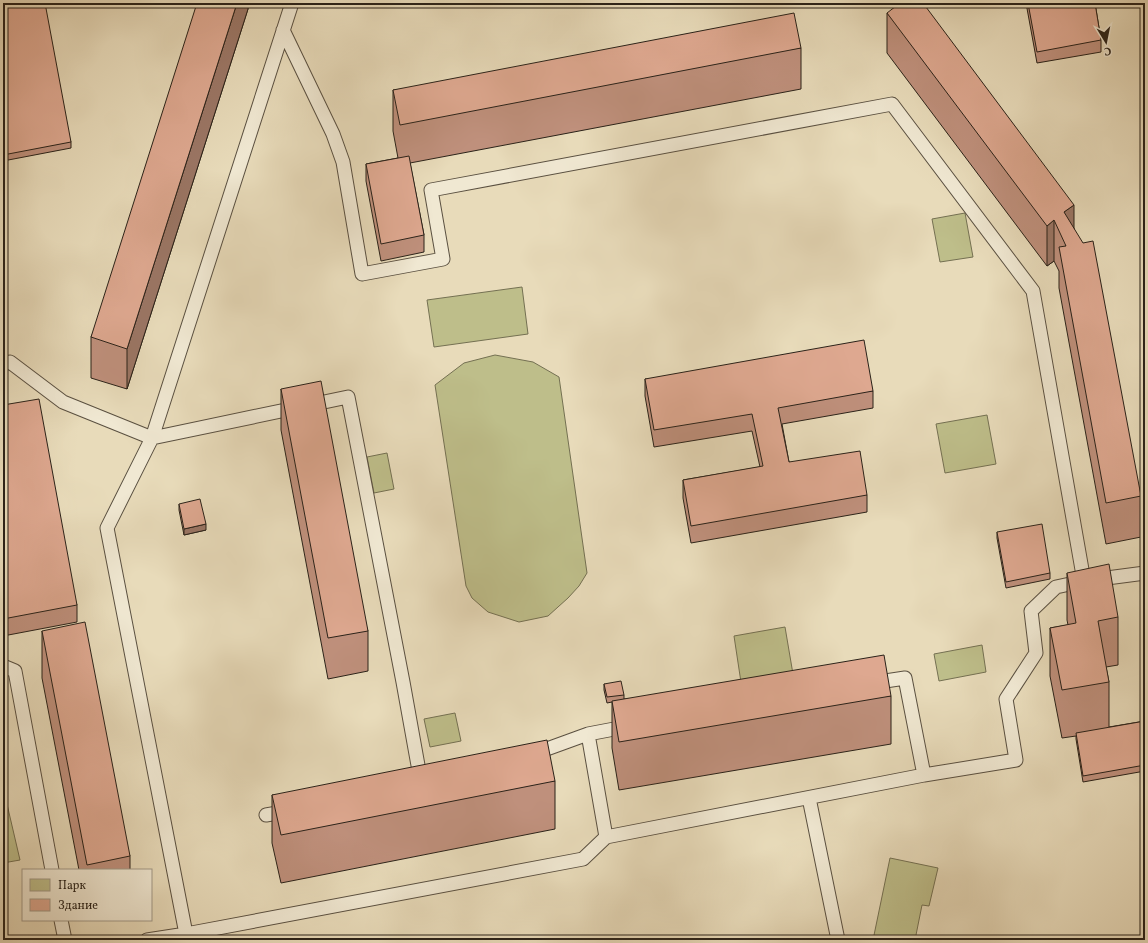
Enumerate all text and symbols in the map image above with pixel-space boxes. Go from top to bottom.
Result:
north arrow [1086,22,1126,62]
text: С [1103,42,1112,58]
legend [22,869,152,921]
text: Парк [58,878,86,894]
text: Здание [58,898,98,914]

